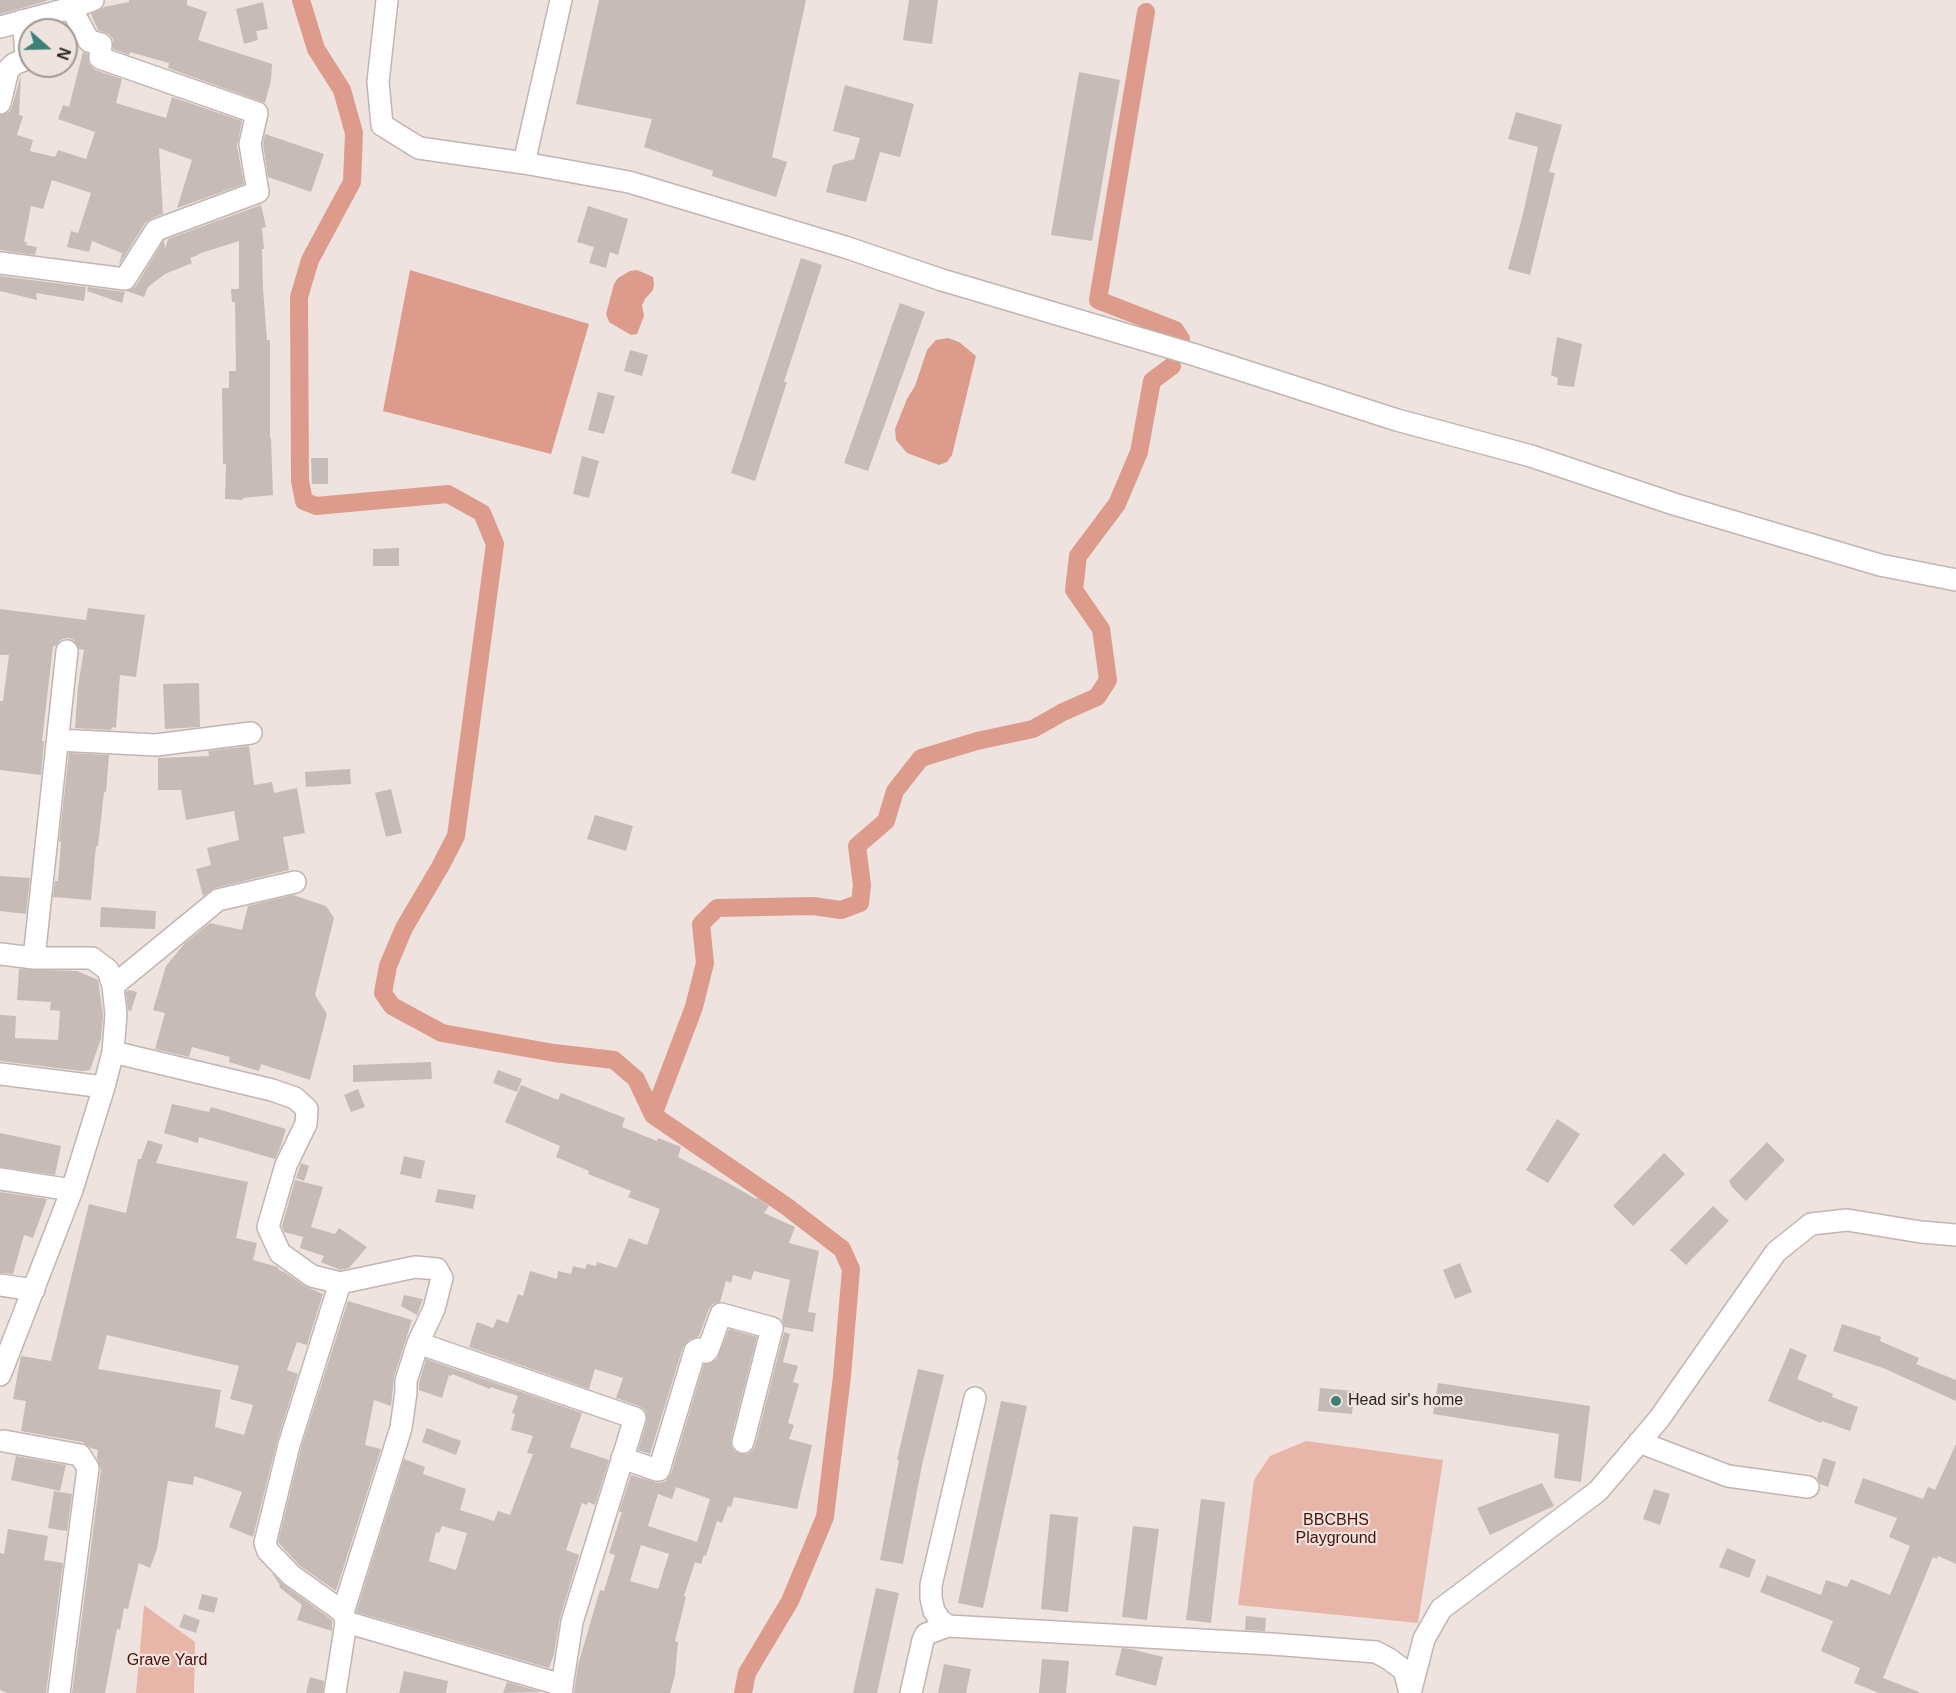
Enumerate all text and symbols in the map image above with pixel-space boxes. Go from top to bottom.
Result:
north arrow [18,18,78,78]
text: N [54,45,73,62]
place label: Head sir's home [1348,1391,1463,1411]
marker: Head sir's home [1329,1394,1343,1408]
park label: BBCBHS Playground [1296,1511,1376,1549]
park label: Grave Yard [127,1651,207,1671]

